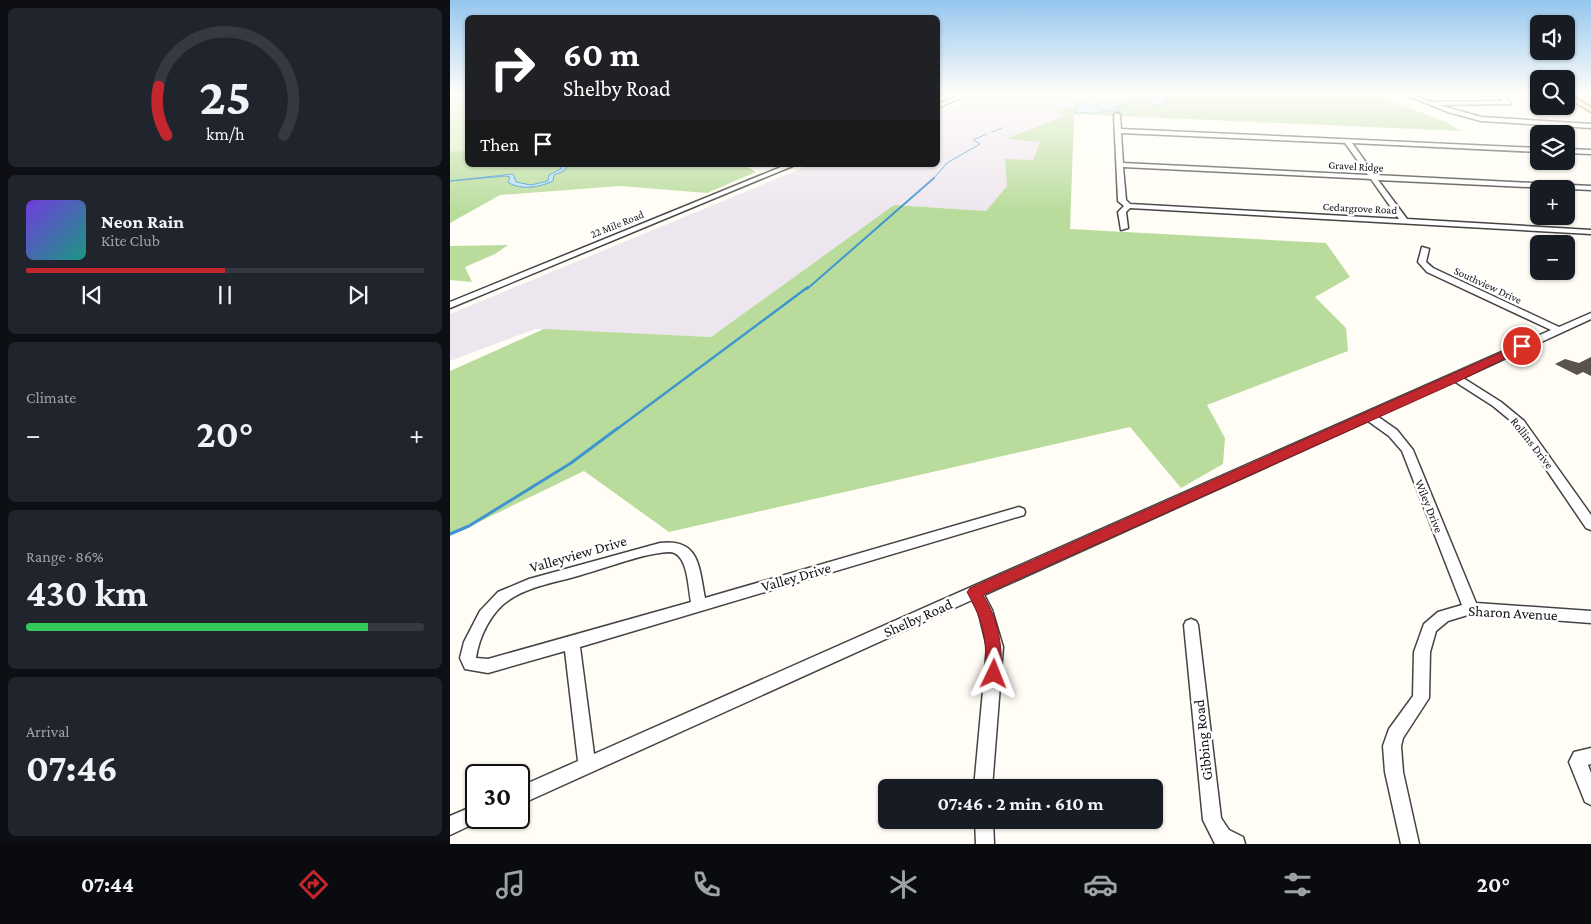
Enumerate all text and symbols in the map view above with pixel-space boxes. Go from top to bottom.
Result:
map controls [1530,15,1575,280]
button: sound [1530,15,1575,60]
icon: right [480,35,545,100]
text: 60 m [563,35,640,74]
text: 25 [199,67,251,125]
button: search [1530,70,1575,115]
text: Shelby Road [563,76,671,101]
text: km/h [206,124,245,144]
button: layers [1530,125,1575,170]
icon: arrive [529,130,557,158]
text: Then [480,134,519,155]
street label: Gravel Ridge [1328,159,1384,174]
button: + [1530,180,1575,225]
street label: Cedargrove Road [1322,200,1398,217]
street label: 22 Mile Road [589,208,646,240]
text: Neon Rain [101,211,184,232]
text: Kite Club [101,232,160,249]
button: − [1530,235,1575,280]
street label: Southview Drive [1452,264,1524,306]
icon: previous [78,281,106,309]
icon: pause [211,281,239,309]
icon: next [344,281,372,309]
pin [1501,325,1543,367]
icon: arrive [1508,332,1536,360]
text: Climate [26,389,76,406]
text: 20° [196,413,254,455]
street label: Rollins Drive [1508,414,1556,472]
text: − [26,419,41,450]
text: + [409,419,424,450]
street label: Wiley Drive [1412,477,1446,535]
street label: Valleyview Drive [528,532,629,576]
text: Range · 86% [26,548,103,565]
street label: Valley Drive [759,559,833,596]
text: 430 km [26,572,148,614]
street label: Shelby Road [881,596,955,641]
street label: Sharon Avenue [1468,603,1559,623]
position arrow [967,647,1019,699]
street label: Gibbing Road [1191,699,1216,781]
text: Arrival [26,723,70,740]
text: 07:46 [26,747,118,789]
speed limit sign: 30 [465,764,530,829]
text: 07:46 · 2 min · 610 m [937,793,1104,814]
icon: directions [296,867,331,902]
icon: music [493,867,528,902]
icon: phone [689,867,724,902]
icon: climate [886,867,921,902]
icon: car [1083,867,1118,902]
icon: filters [1280,867,1315,902]
text: 07:44 [81,872,134,897]
text: 20° [1477,872,1510,897]

